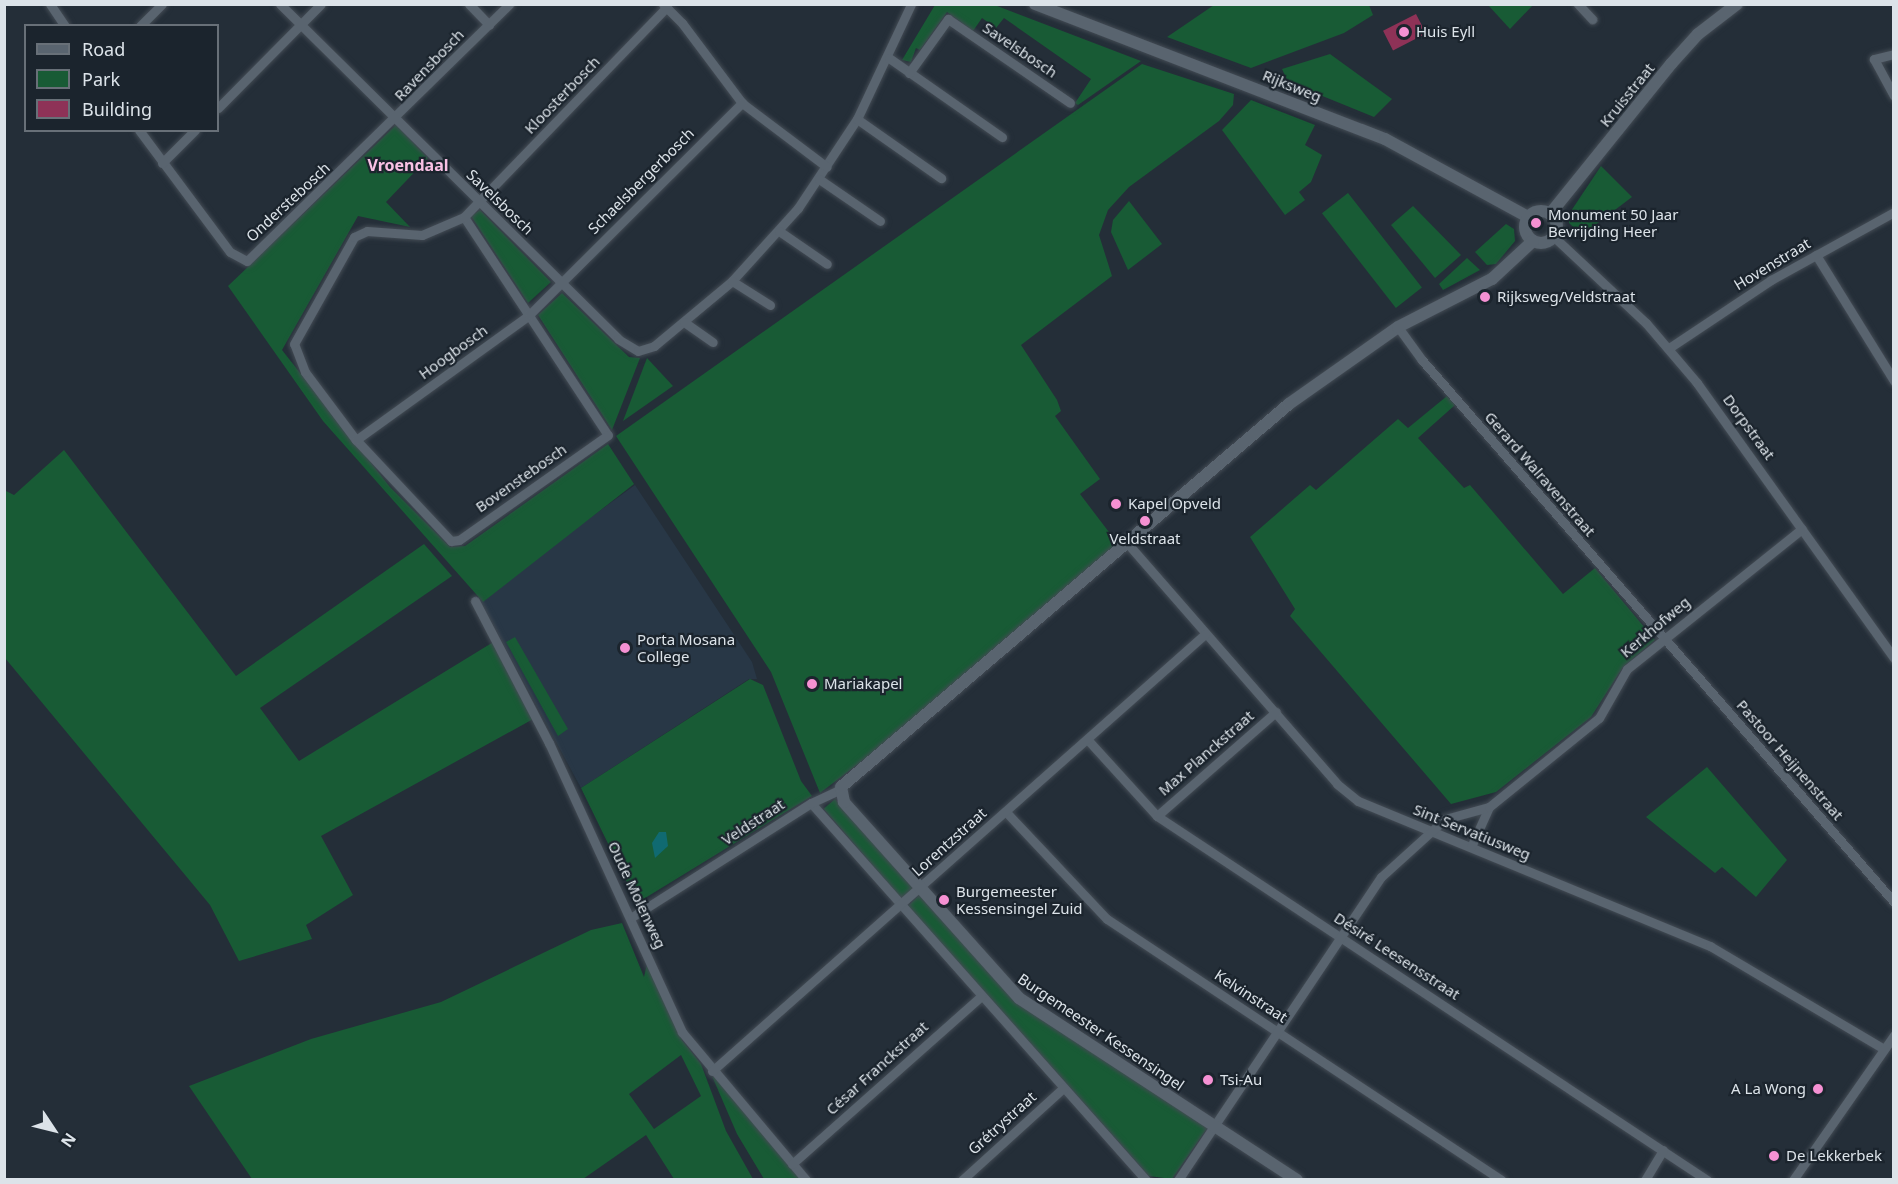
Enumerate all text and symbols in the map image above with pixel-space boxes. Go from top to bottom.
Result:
street label: Savelsbosch [979,19,1061,81]
place label: Huis Eyll [1416,23,1475,41]
legend [24,24,219,132]
marker: Huis Eyll [1397,25,1411,39]
street label: Ravensbosch [390,26,468,104]
text: Road [82,37,125,61]
street label: Kloosterbosch [521,53,603,137]
street label: Kruisstraat [1596,60,1658,130]
street label: Rijksweg [1260,66,1324,106]
text: Park [82,67,120,91]
text: Building [82,97,152,121]
street label: Schaelsbergerbosch [584,124,698,238]
district label: Vroendaal [367,155,449,175]
street label: Onderstebosch [242,159,334,245]
street label: Savelsbosch [463,166,537,238]
place label: Monument 50 Jaar Bevrijding Heer [1548,205,1678,240]
marker: Monument 50 Jaar Bevrijding Heer [1529,216,1543,230]
street label: Hovenstraat [1731,234,1813,294]
place label: Rijksweg/Veldstraat [1497,288,1635,306]
marker: Rijksweg/Veldstraat [1478,290,1492,304]
street label: Hoogbosch [415,321,491,383]
street label: Dorpstraat [1719,391,1779,463]
street label: Gerard Walravenstraat [1481,408,1599,540]
street label: Bovenstebosch [472,440,570,516]
place label: Kapel Opveld [1128,495,1221,513]
marker: Kapel Opveld [1109,497,1123,511]
marker: Veldstraat [1138,514,1152,528]
place label: Veldstraat [1110,530,1180,548]
street label: Kerkhofweg [1617,593,1693,661]
place label: Porta Mosana College [637,630,735,665]
marker: Porta Mosana College [618,641,632,655]
place label: Mariakapel [824,675,902,693]
marker: Mariakapel [805,677,819,691]
street label: Pastoor Heijnenstraat [1733,696,1847,824]
street label: Max Planckstraat [1155,707,1257,799]
street label: Veldstraat [718,795,788,849]
street label: Sint Servatiusweg [1411,800,1533,864]
street label: Lorentzstraat [908,804,990,880]
street label: Oude Molenweg [604,838,670,952]
place label: Burgemeester Kessensingel Zuid [956,882,1083,917]
marker: Burgemeester Kessensingel Zuid [937,893,951,907]
street label: Désiré Leesensstraat [1331,909,1463,1003]
street label: Kelvinstraat [1211,966,1291,1026]
street label: Burgemeester Kessensingel [1014,970,1188,1094]
street label: César Franckstraat [822,1018,932,1118]
place label: Tsi-Au [1220,1071,1262,1089]
marker: Tsi-Au [1201,1073,1215,1087]
place label: A La Wong [1731,1080,1806,1098]
marker: A La Wong [1811,1082,1825,1096]
street label: Grétrystraat [964,1088,1040,1158]
north arrow [24,1100,84,1160]
text: N [56,1129,81,1152]
place label: De Lekkerbek [1786,1147,1882,1165]
marker: De Lekkerbek [1767,1149,1781,1163]

